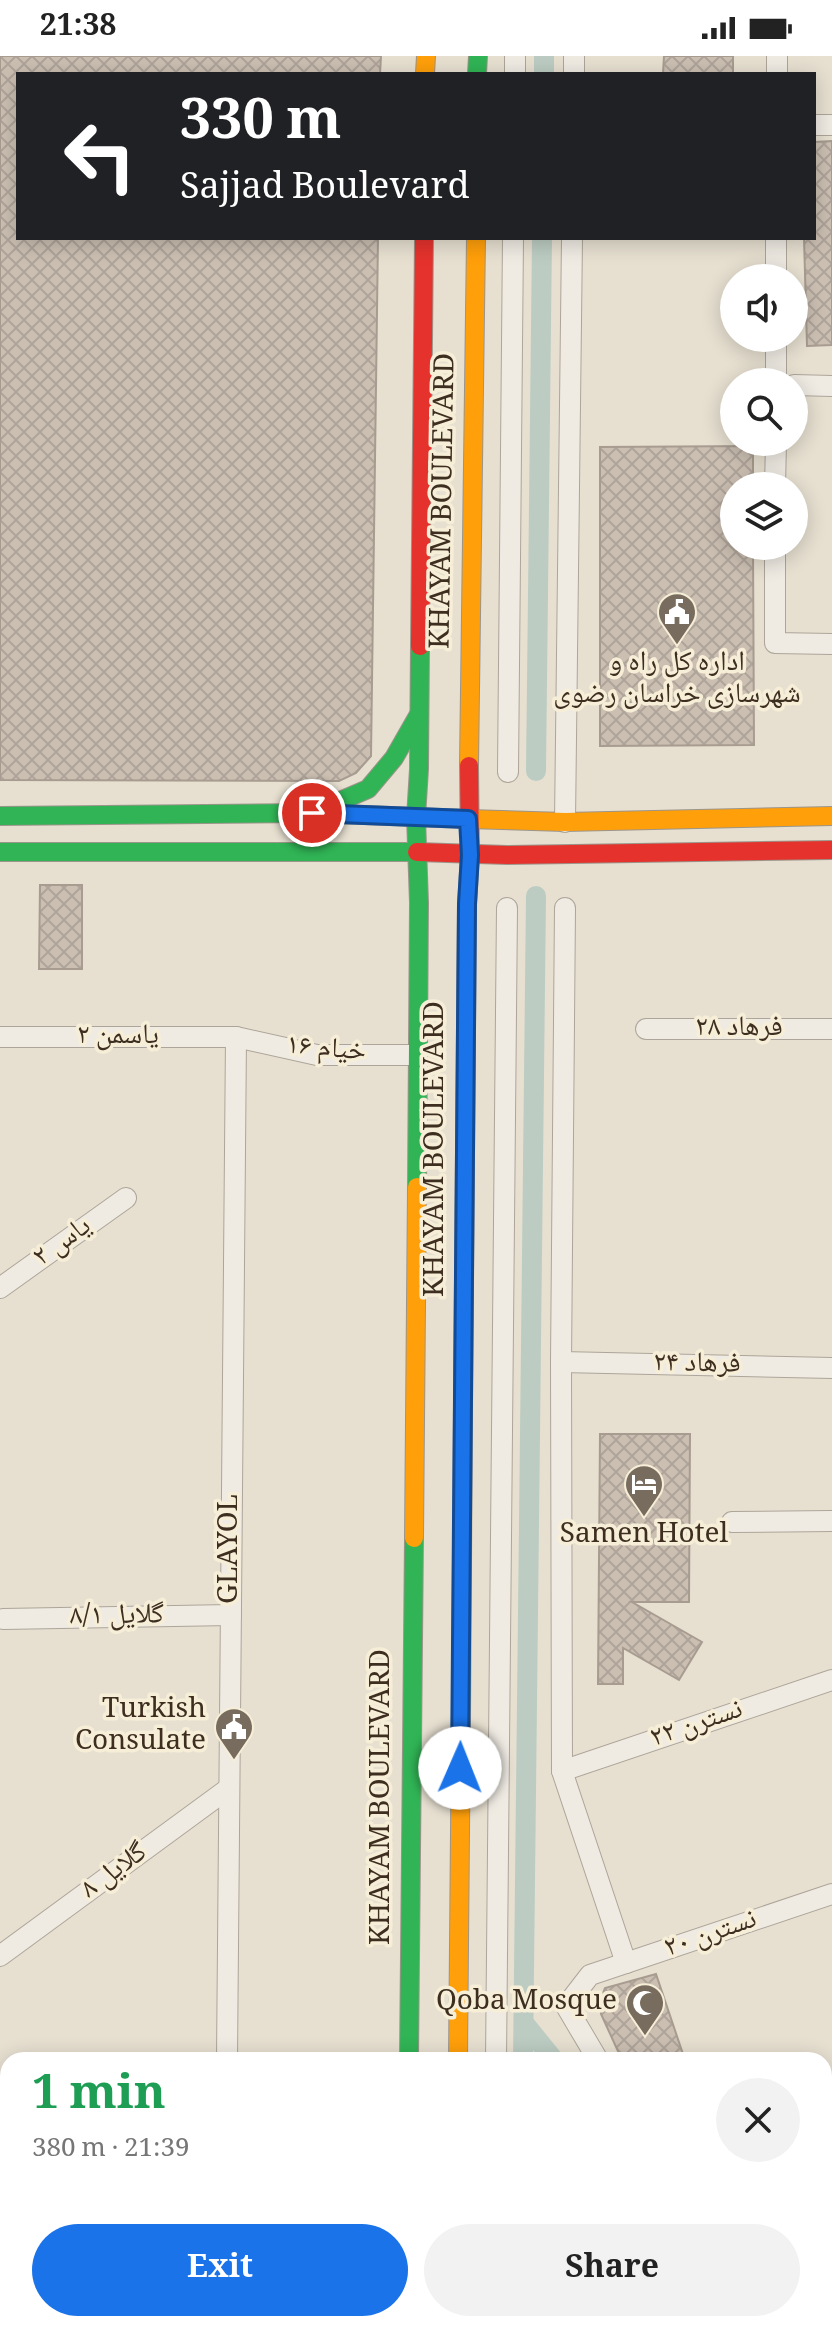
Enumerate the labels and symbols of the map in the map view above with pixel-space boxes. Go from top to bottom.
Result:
street label: KHAYAM BOULEVARD [418,353,472,649]
public building icon: اداره کل راه و شهرسازی خراسان رضوی [656,591,698,646]
place label: اداره کل راه و شهرسازی خراسان رضوی [553,640,801,720]
pin [278,779,346,847]
street label: KHAYAM BOULEVARD [413,1001,461,1297]
street label: فرهاد ۲۸ [695,1005,783,1053]
street label: یاسمن ۲ [77,1013,159,1061]
street label: خیام ۱۶ [284,1023,368,1077]
street label: یاس ۲ [23,1205,103,1281]
street label: فرهاد ۲۴ [653,1340,741,1390]
hotel icon: Samen Hotel [623,1463,665,1518]
street label: GLAYOL [207,1494,255,1604]
place label: Samen Hotel [560,1512,729,1560]
street label: گلایل ۸/۱ [69,1592,165,1642]
street label: KHAYAM BOULEVARD [359,1649,407,1945]
place label: Turkish Consulate [75,1687,206,1767]
street label: نسترن ۲۲ [644,1687,750,1763]
public building icon: Turkish Consulate [213,1706,255,1761]
position arrow [418,1726,502,1810]
street label: گلایل ۸ [71,1831,159,1913]
street label: نسترن ۲۰ [658,1897,764,1973]
place label: Qoba Mosque [436,1979,617,2027]
mosque icon: Qoba Mosque [624,1982,666,2037]

